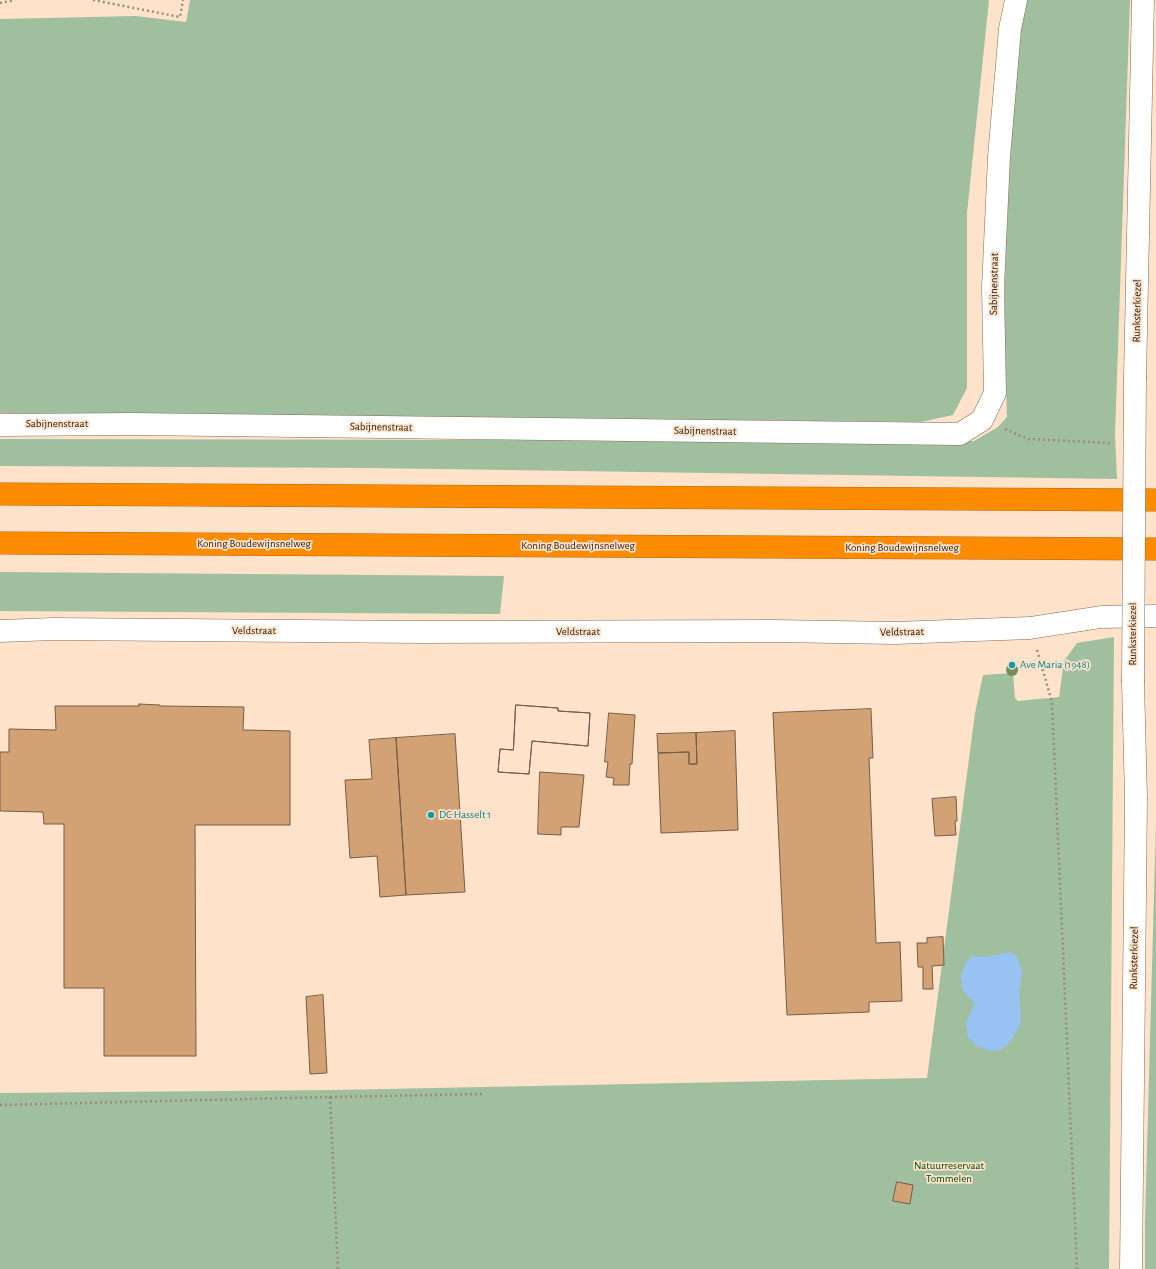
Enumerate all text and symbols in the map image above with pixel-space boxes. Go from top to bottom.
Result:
street label: Sabijnenstraat [987,253,1001,315]
street label: Runksterkiezel [1130,279,1144,343]
street label: Sabijnenstraat [26,417,88,431]
street label: Sabijnenstraat [350,420,412,434]
street label: Sabijnenstraat [674,424,736,438]
street label: Koning Boudewijnsnelweg [197,537,311,551]
street label: Koning Boudewijnsnelweg [521,539,635,553]
street label: Koning Boudewijnsnelweg [845,541,959,555]
street label: Runksterkiezel [1126,602,1140,666]
street label: Veldstraat [232,624,276,638]
street label: Veldstraat [556,625,600,639]
street label: Veldstraat [880,625,924,639]
place label: Ave Maria (1948) [1020,658,1090,672]
marker: Ave Maria (1948) [1007,660,1017,670]
place label: DC Hasselt 1 [439,808,491,822]
marker: DC Hasselt 1 [426,810,436,820]
street label: Runksterkiezel [1127,926,1141,990]
park label: Natuurreservaat Tommelen [914,1159,984,1185]

